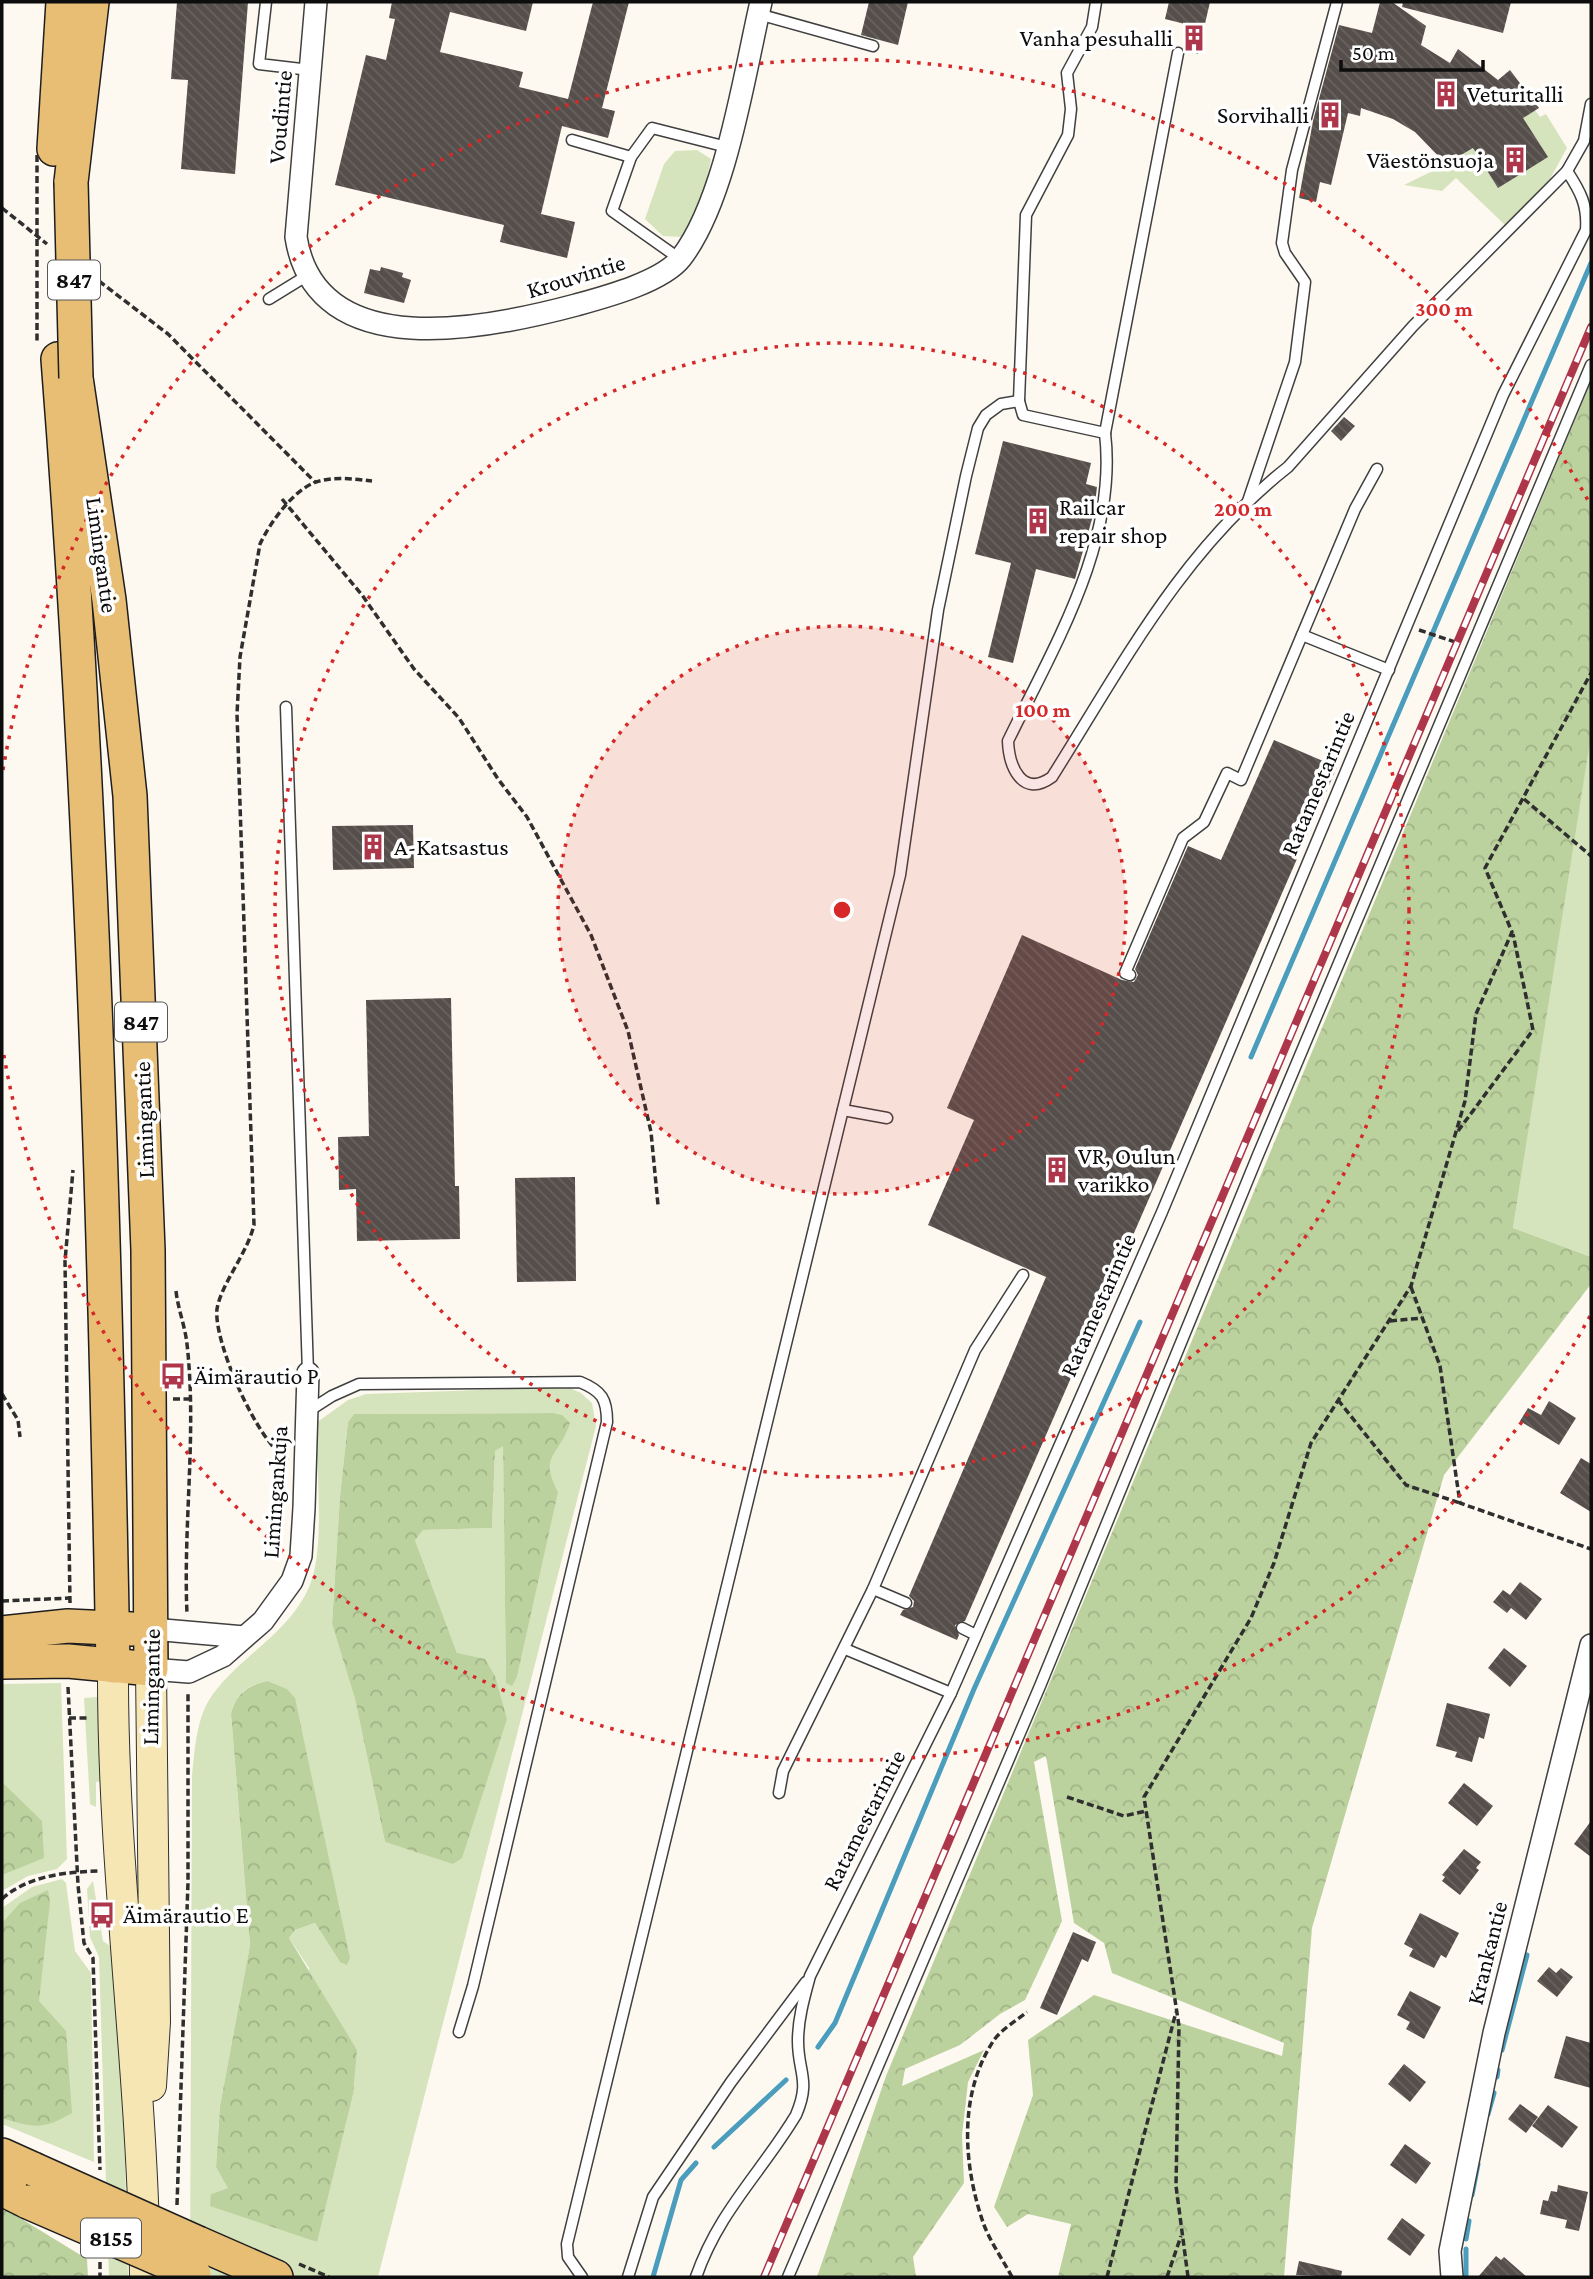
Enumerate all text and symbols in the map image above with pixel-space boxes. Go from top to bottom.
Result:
building icon: Vanha pesuhalli [1179,23,1209,53]
place label: Vanha pesuhalli [1020,24,1173,51]
scale bar [1341,28,1483,72]
text: 50 m [1352,41,1395,65]
street label: Voudintie [262,69,297,165]
building icon: Veturitalli [1431,79,1461,109]
place label: Veturitalli [1467,80,1564,107]
building icon: Sorvihalli [1315,100,1345,130]
place label: Sorvihalli [1217,101,1309,128]
building icon: Väestönsuoja [1500,145,1530,175]
place label: Väestönsuoja [1367,146,1494,173]
street label: Krouvintie [523,248,628,303]
road number: 847 [48,260,100,300]
text: 300 m [1415,297,1473,321]
place label: Railcar repair shop [1059,493,1167,548]
street label: Limingantie [81,495,124,615]
text: 200 m [1214,497,1272,521]
building icon: Railcar repair shop [1023,506,1053,536]
text: 100 m [1015,698,1071,722]
street label: Ratamestarintie [1275,707,1360,859]
building icon: A-Katsastus [358,832,388,862]
place label: A-Katsastus [394,833,509,860]
centre of rings [830,898,854,922]
road number: 847 [115,1002,167,1042]
street label: Limingantie [128,1061,159,1179]
place label: VR, Oulun varikko [1077,1142,1176,1197]
building icon: VR, Oulun varikko [1042,1155,1072,1185]
street label: Ratamestarintie [1054,1229,1141,1381]
bus stop icon: Äimärautio P [158,1361,188,1391]
place label: Äimärautio P [194,1362,319,1389]
street label: Limingankuja [256,1425,293,1559]
street label: Limingantie [136,1628,165,1746]
street label: Ratamestarintie [817,1745,911,1894]
street label: Krankantie [1461,1898,1512,2008]
bus stop icon: Äimärautio E [87,1900,117,1930]
place label: Äimärautio E [123,1901,249,1928]
road number: 8155 [81,2218,141,2258]

